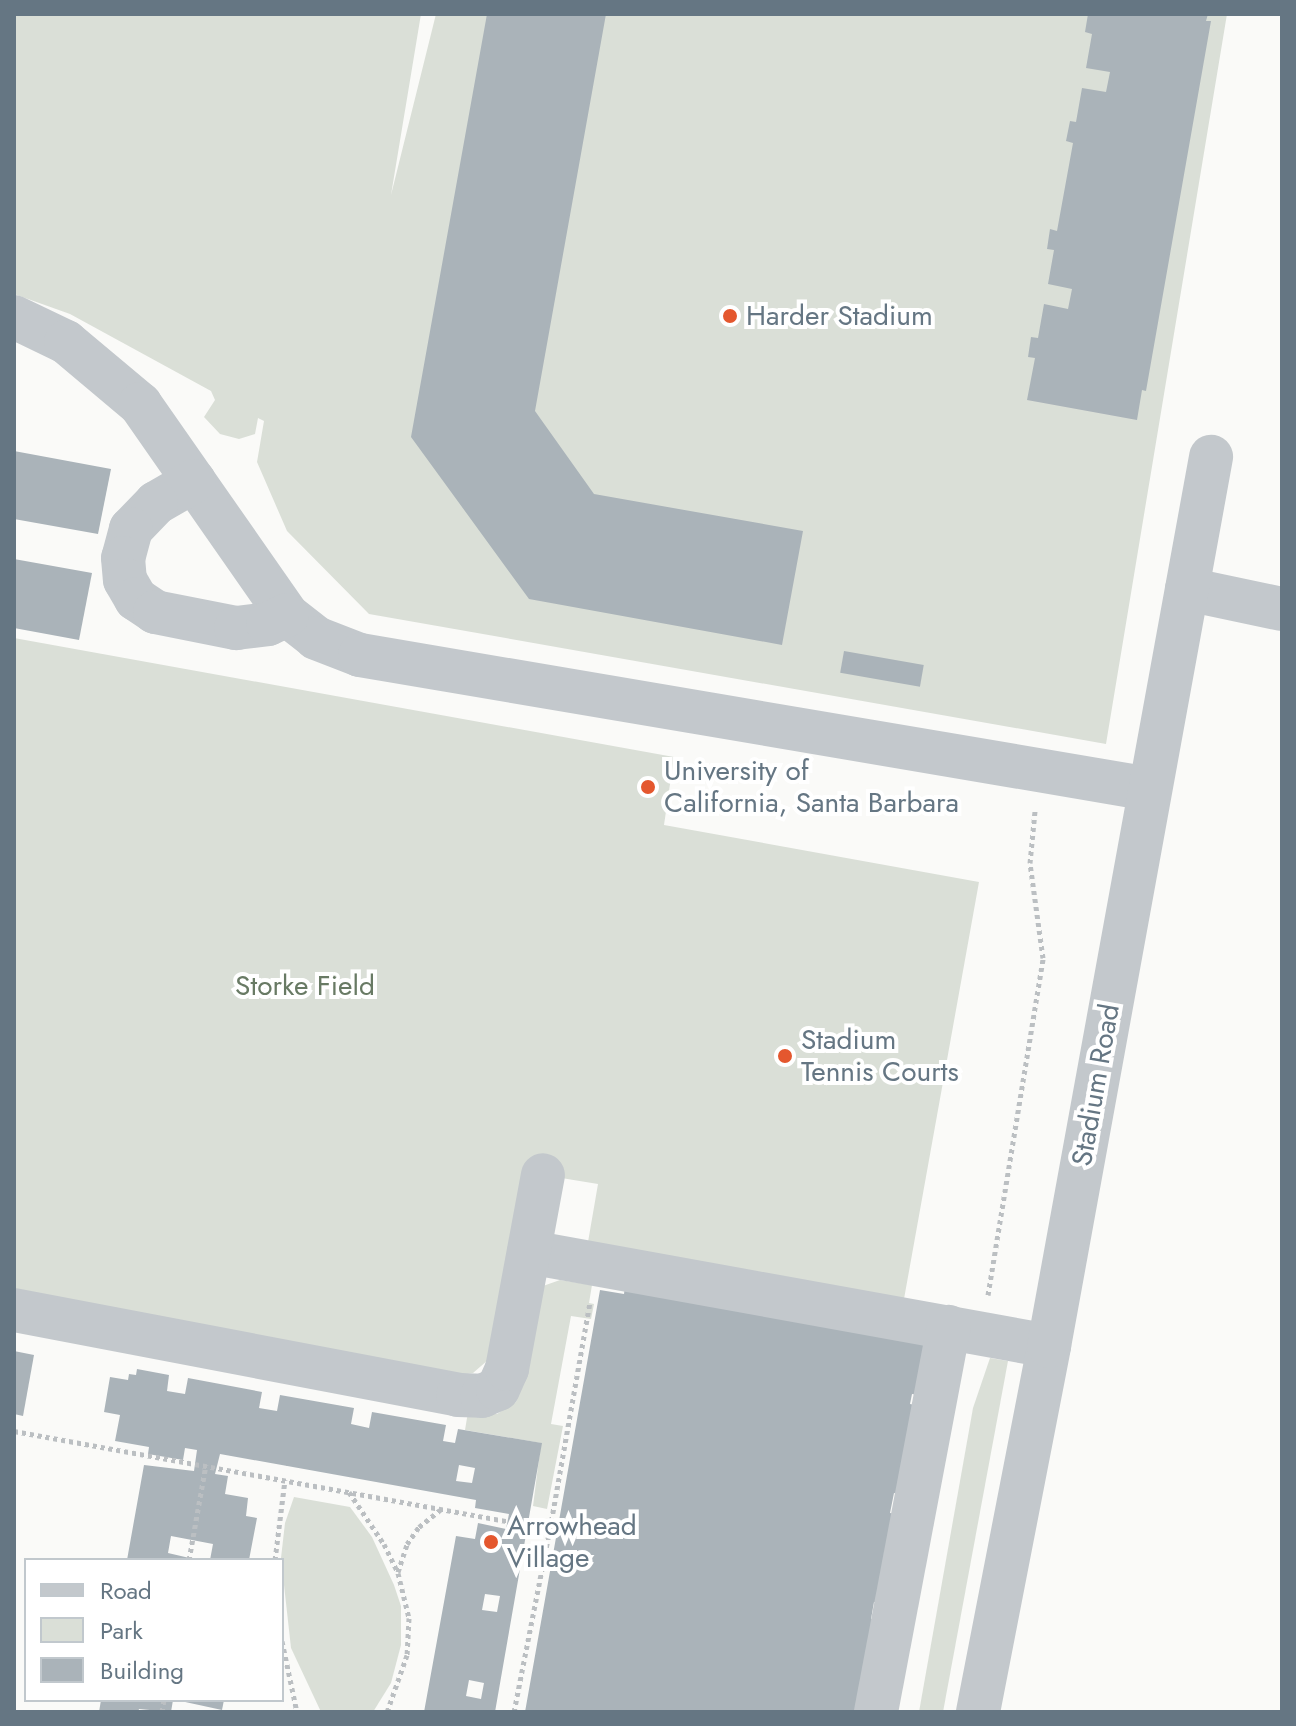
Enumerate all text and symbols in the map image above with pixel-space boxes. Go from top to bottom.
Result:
place label: Harder Stadium [746,299,933,333]
marker: Harder Stadium [721,307,739,325]
place label: University of California, Santa Barbara [664,754,959,820]
marker: University of California, Santa Barbara [639,778,657,796]
park label: Storke Field [235,969,375,1003]
street label: Stadium Road [1065,1001,1127,1169]
place label: Stadium Tennis Courts [801,1023,959,1089]
marker: Stadium Tennis Courts [776,1047,794,1065]
place label: Arrowhead Village [507,1509,637,1575]
marker: Arrowhead Village [482,1533,500,1551]
legend [24,1558,284,1702]
text: Road [100,1573,152,1608]
text: Park [100,1613,143,1648]
text: Building [100,1653,184,1688]

